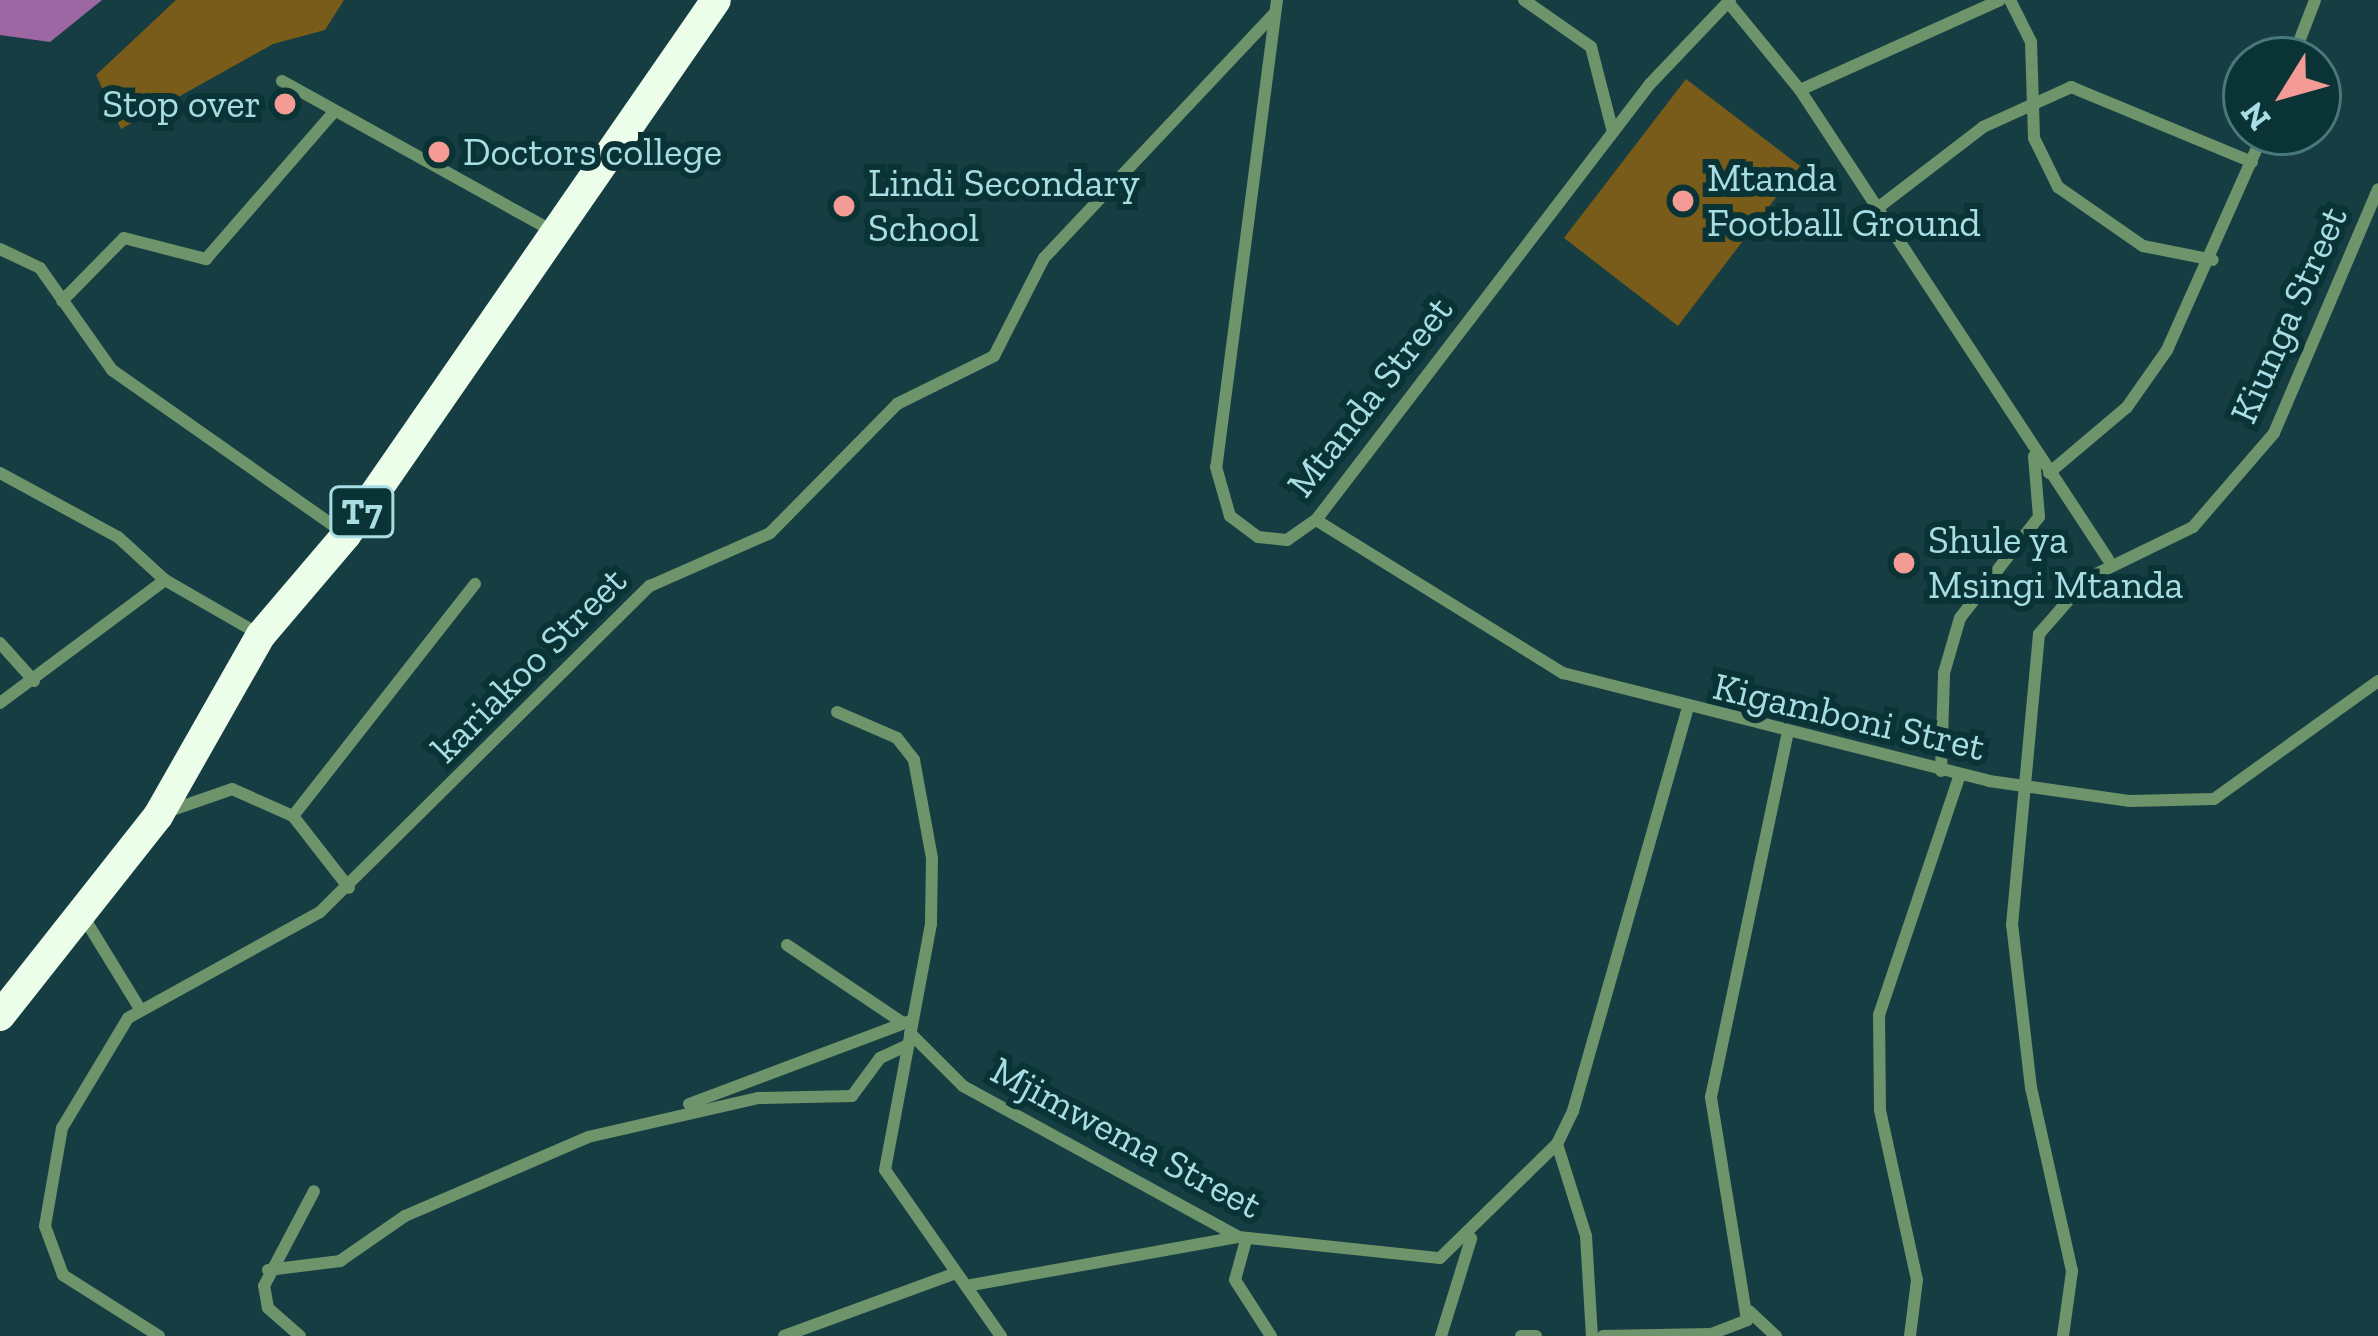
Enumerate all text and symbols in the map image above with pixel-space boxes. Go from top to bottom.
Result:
north arrow [2222,36,2342,156]
place label: Stop over [102,81,261,127]
marker: Stop over [272,91,298,117]
text: N [2232,94,2278,138]
place label: Doctors college [463,129,722,175]
marker: Doctors college [426,139,452,165]
place label: Mtanda Football Ground [1707,156,1981,247]
place label: Lindi Secondary School [868,161,1140,252]
marker: Mtanda Football Ground [1670,188,1696,214]
marker: Lindi Secondary School [831,193,857,219]
street label: Kiunga Street [2220,200,2358,430]
street label: Mtanda Street [1277,288,1463,506]
road number: T7 [329,482,395,542]
place label: Shule ya Msingi Mtanda [1928,518,2183,609]
marker: Shule ya Msingi Mtanda [1891,550,1917,576]
street label: kariakoo Street [422,558,636,772]
street label: Kigamboni Stret [1709,663,1989,771]
street label: Mjimwema Street [983,1047,1269,1229]

